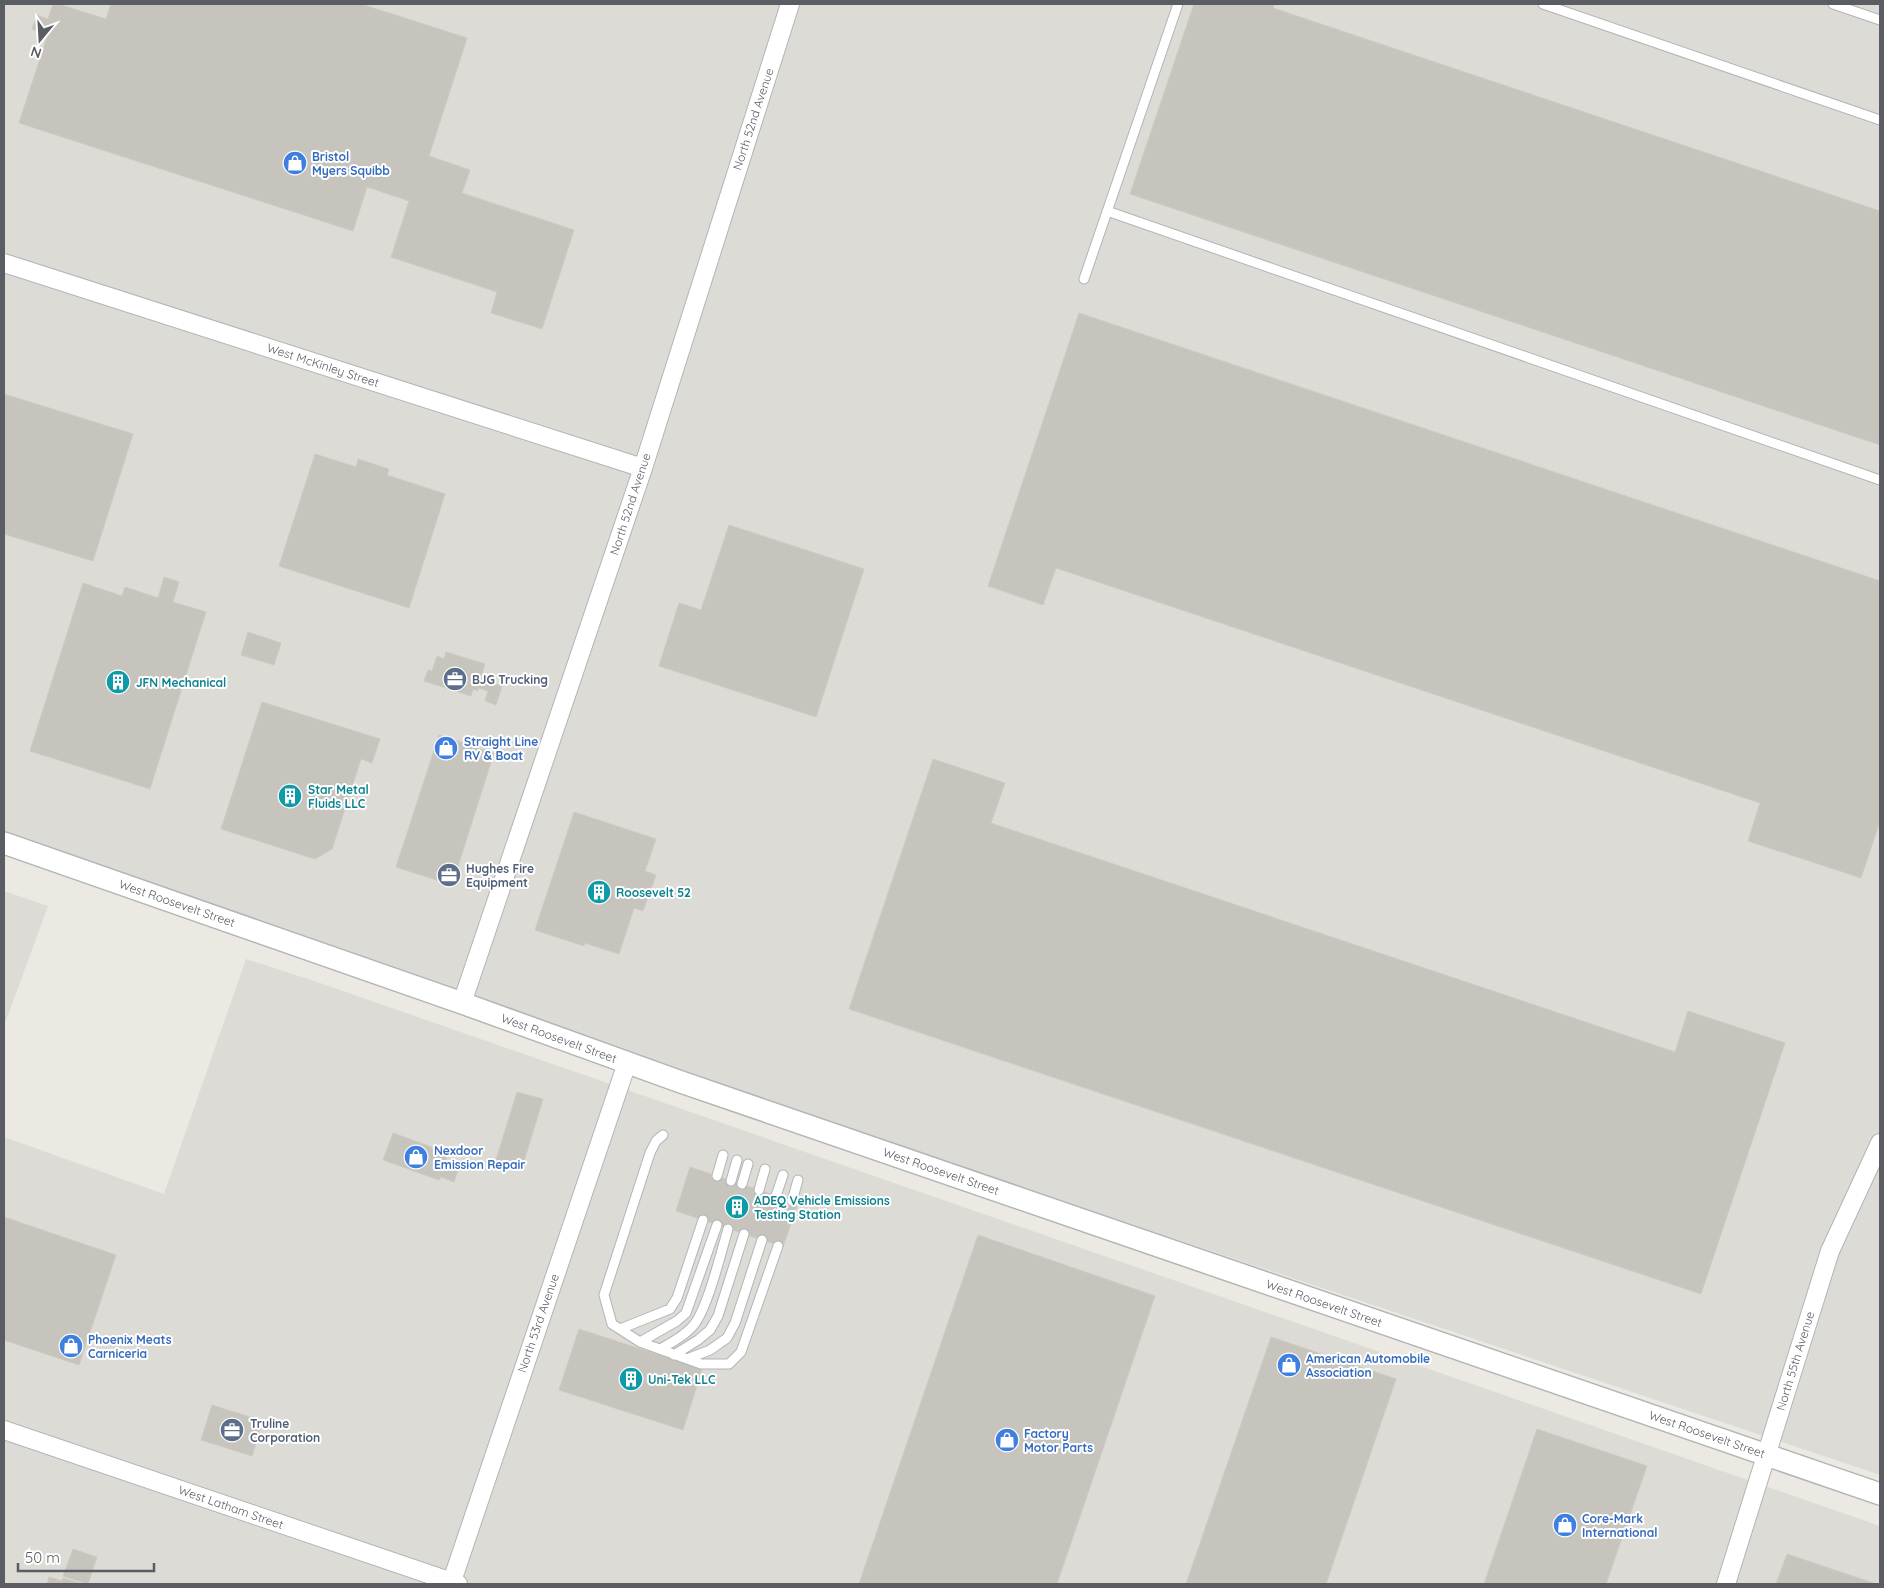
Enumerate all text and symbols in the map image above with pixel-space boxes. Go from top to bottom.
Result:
north arrow [15,15,65,65]
text: N [28,42,44,63]
street label: North 52nd Avenue [729,66,777,172]
place label: Bristol Myers Squibb [312,149,390,178]
shop icon: Bristol Myers Squibb [282,150,308,176]
street label: West McKinley Street [265,340,381,390]
street label: North 52nd Avenue [606,451,654,557]
office icon: BJG Trucking [442,666,468,692]
building icon: JFN Mechanical [105,669,131,695]
place label: BJG Trucking [472,672,548,687]
place label: JFN Mechanical [136,675,226,690]
place label: Straight Line RV & Boat [464,734,538,763]
shop icon: Straight Line RV & Boat [433,735,459,761]
place label: Star Metal Fluids LLC [308,782,369,811]
building icon: Star Metal Fluids LLC [277,783,303,809]
place label: Hughes Fire Equipment [466,861,534,890]
office icon: Hughes Fire Equipment [436,862,462,888]
street label: West Roosevelt Street [117,876,237,930]
building icon: Roosevelt 52 [586,879,612,905]
place label: Roosevelt 52 [616,885,691,900]
street label: West Roosevelt Street [499,1010,619,1066]
place label: Nexdoor Emission Repair [434,1143,526,1172]
shop icon: Nexdoor Emission Repair [403,1144,429,1170]
street label: West Roosevelt Street [881,1144,1001,1198]
place label: ADEQ Vehicle Emissions Testing Station [754,1193,890,1222]
building icon: ADEQ Vehicle Emissions Testing Station [724,1194,750,1220]
street label: North 53rd Avenue [514,1271,562,1374]
street label: West Roosevelt Street [1264,1276,1384,1330]
street label: North 55th Avenue [1773,1309,1817,1412]
place label: Phoenix Meats Carniceria [88,1332,172,1361]
shop icon: Phoenix Meats Carniceria [58,1333,84,1359]
place label: American Automobile Association [1306,1351,1430,1380]
shop icon: American Automobile Association [1276,1352,1302,1378]
building icon: Uni-Tek LLC [618,1366,644,1392]
place label: Uni-Tek LLC [648,1372,716,1387]
street label: West Roosevelt Street [1647,1407,1767,1461]
place label: Truline Corporation [250,1416,320,1445]
office icon: Truline Corporation [219,1417,245,1443]
place label: Factory Motor Parts [1024,1426,1093,1455]
shop icon: Factory Motor Parts [994,1427,1020,1453]
street label: West Latham Street [177,1482,285,1532]
place label: Core-Mark International [1582,1511,1657,1540]
shop icon: Core-Mark International [1552,1512,1578,1538]
scale bar [18,1540,154,1572]
text: 50 m [25,1548,60,1567]

